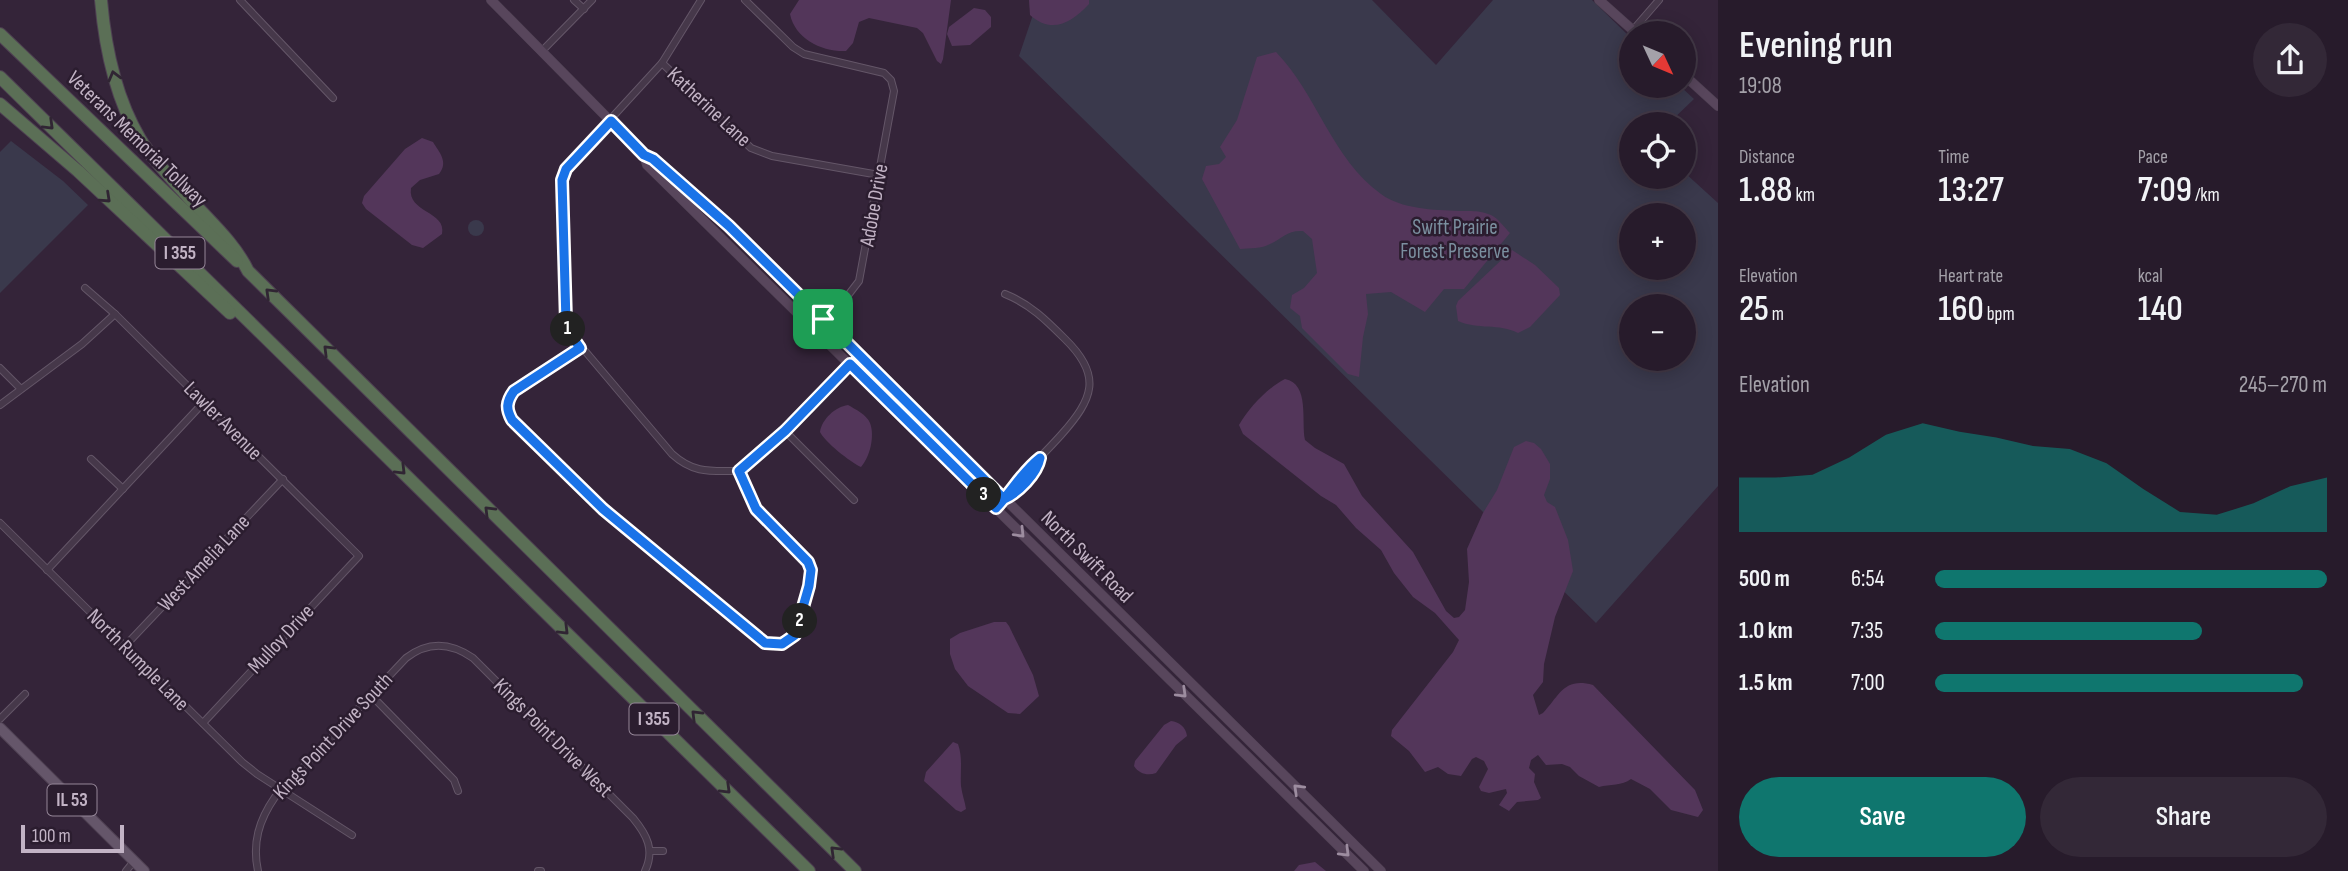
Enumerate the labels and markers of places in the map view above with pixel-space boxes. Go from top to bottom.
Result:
pin [793,289,853,349]
pin: 1 [550,312,586,346]
pin: 3 [967,477,1002,512]
pin: 2 [782,604,818,638]

